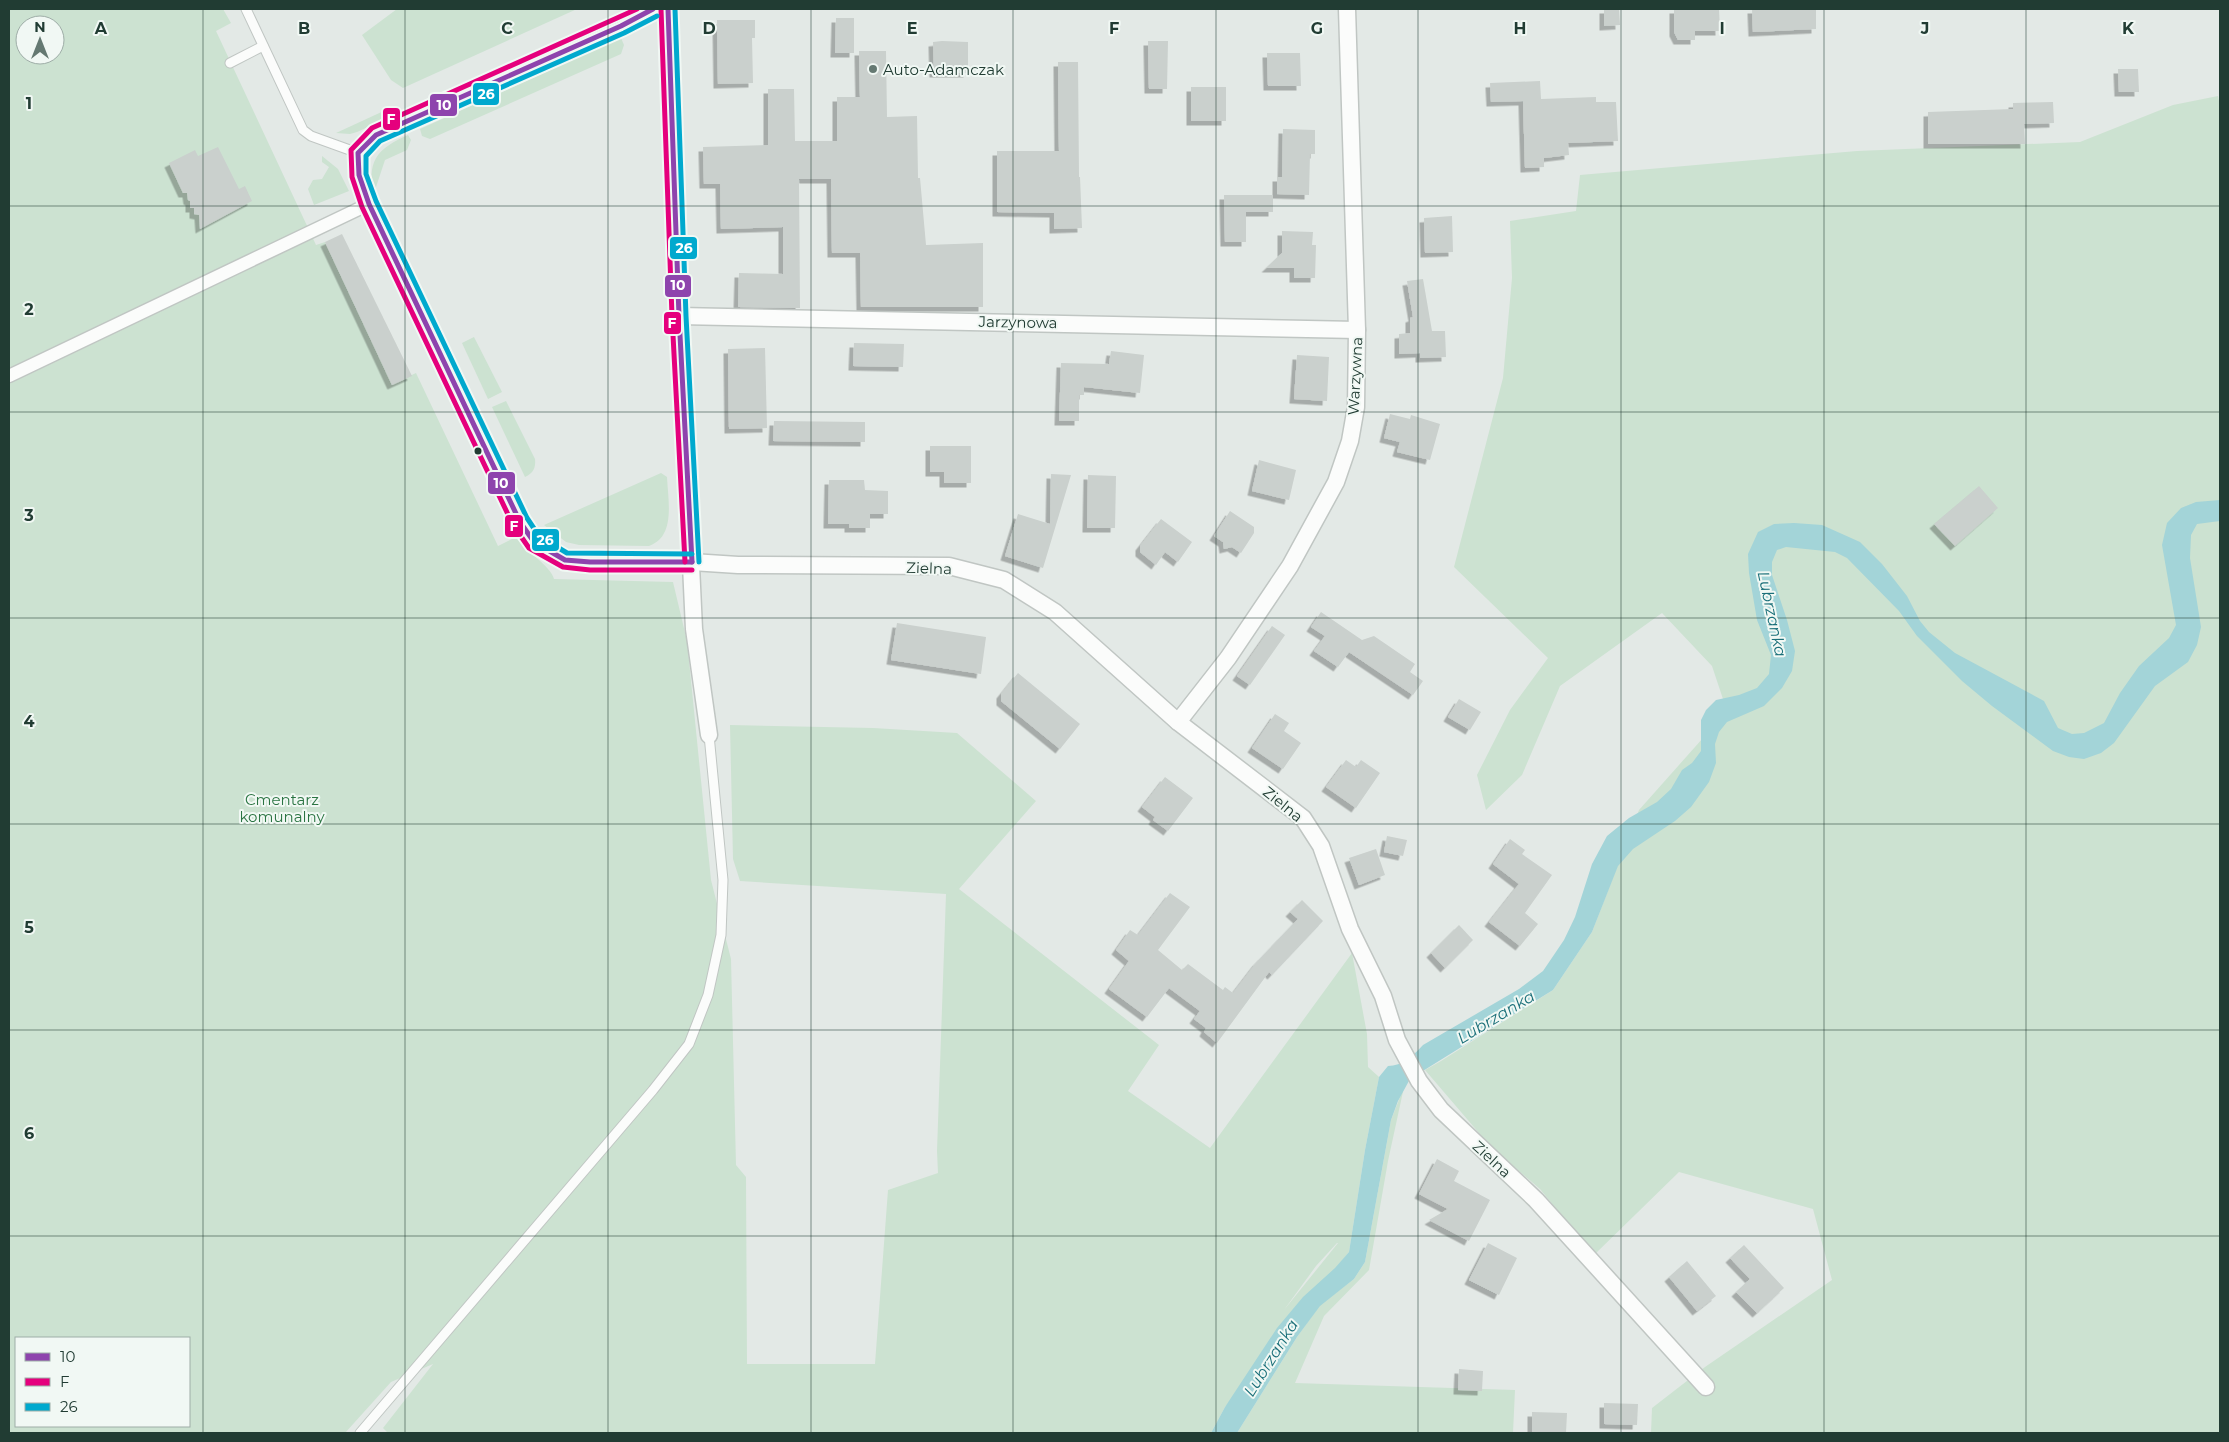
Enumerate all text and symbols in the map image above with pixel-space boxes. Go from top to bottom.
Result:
north arrow [15,15,65,65]
text: N [34,18,46,36]
text: A [94,19,108,38]
text: B [298,19,310,38]
text: C [501,19,513,38]
text: D [702,19,716,38]
text: E [907,19,917,38]
text: F [1109,19,1119,38]
text: G [1311,19,1323,38]
text: H [1514,19,1526,38]
text: I [1719,19,1725,38]
text: J [1920,19,1929,38]
text: K [2122,19,2135,38]
place label: Auto-Adamczak [883,60,1004,79]
marker: Auto-Adamczak [867,63,879,75]
line badge: 26 [472,82,500,106]
text: 26 [477,85,495,103]
line badge: 10 [429,93,458,117]
text: 1 [26,94,32,113]
text: 10 [437,96,452,114]
line badge: F [382,107,401,131]
text: F [387,110,396,128]
line badge: 26 [669,236,698,260]
text: 26 [675,239,693,257]
line badge: 10 [664,274,692,298]
text: 10 [671,276,686,294]
text: 2 [24,300,34,319]
line badge: F [663,311,682,335]
street label: Jarzynowa [977,312,1058,332]
text: F [668,314,677,332]
street label: Warzywna [1343,336,1367,416]
unlabelled marker [473,446,483,456]
line badge: 10 [487,471,516,495]
text: 10 [494,474,509,492]
text: 3 [23,506,34,525]
line badge: F [504,514,524,538]
text: F [510,517,519,535]
line badge: 26 [531,528,560,552]
text: 26 [536,531,554,549]
street label: Zielna [906,558,952,578]
water label: Lubrzanka [1754,569,1790,659]
text: 4 [23,712,35,731]
street label: Zielna [1259,782,1307,826]
park label: Cmentarz komunalny [239,790,325,826]
text: 5 [24,918,34,937]
water label: Lubrzanka [1454,986,1538,1048]
text: 6 [24,1124,34,1143]
street label: Zielna [1469,1136,1515,1182]
water label: Lubrzanka [1240,1316,1302,1400]
legend [15,1337,190,1427]
text: 10 [60,1347,75,1366]
text: F [60,1372,70,1391]
text: 26 [60,1397,78,1416]

